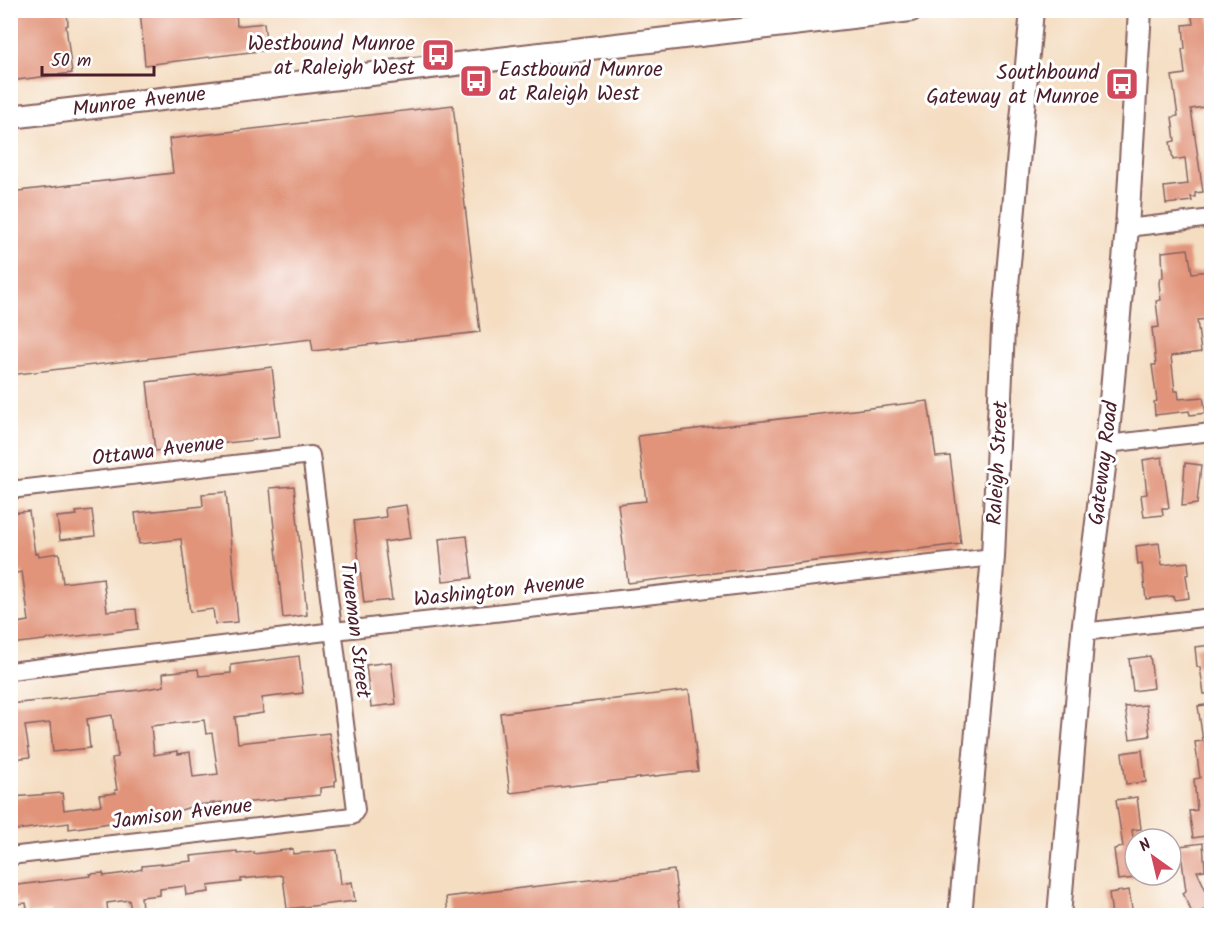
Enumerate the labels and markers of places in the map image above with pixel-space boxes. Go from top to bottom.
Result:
place label: Westbound Munroe at Raleigh West [248,28,416,85]
bus stop icon: Westbound Munroe at Raleigh West [420,37,456,73]
place label: Eastbound Munroe at Raleigh West [499,54,663,111]
place label: Southbound Gateway at Munroe [926,57,1100,114]
bus stop icon: Eastbound Munroe at Raleigh West [458,63,494,99]
bus stop icon: Southbound Gateway at Munroe [1104,66,1140,102]

